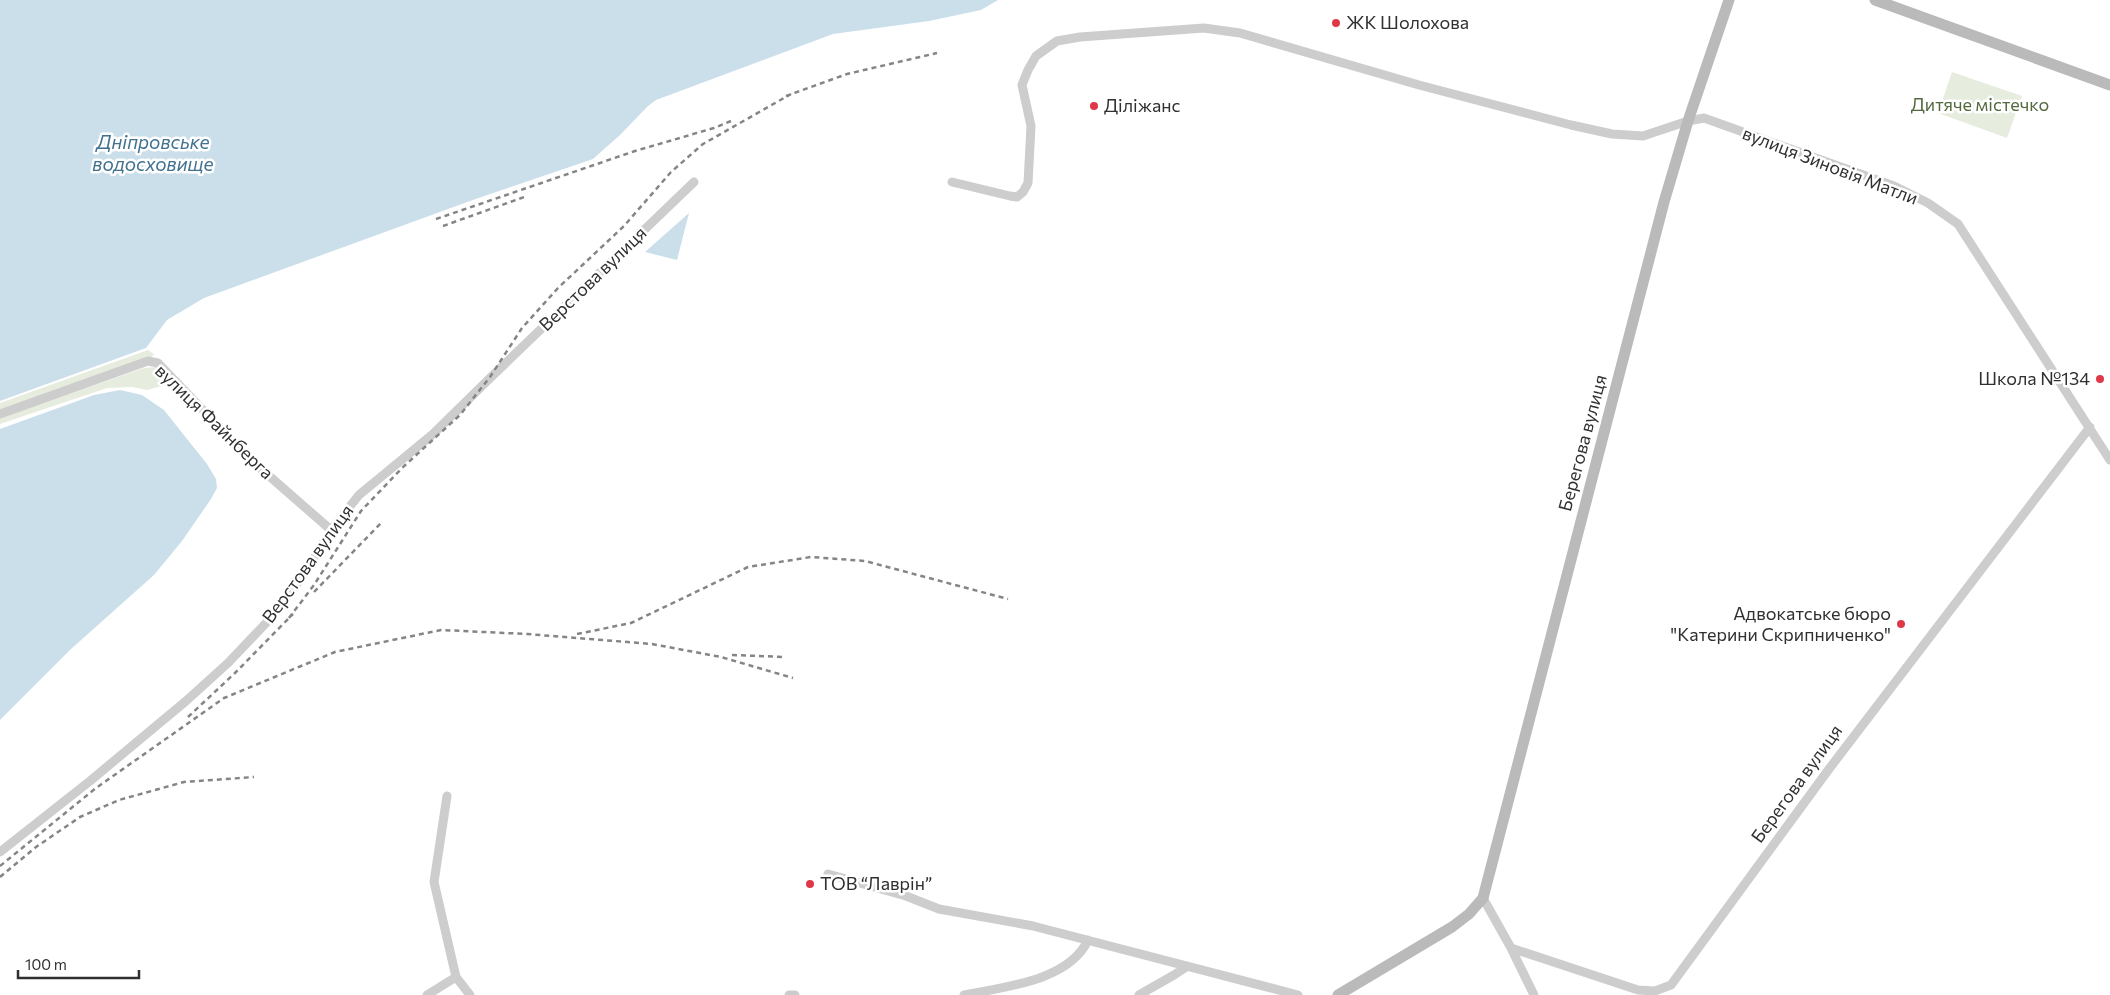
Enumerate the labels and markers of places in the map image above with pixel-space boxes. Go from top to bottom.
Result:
place label: ЖК Шолохова [1346,11,1469,33]
marker: ЖК Шолохова [1330,17,1342,29]
place label: Діліжанс [1104,94,1181,116]
marker: Діліжанс [1088,100,1100,112]
place label: Школа №134 [1978,367,2090,389]
marker: Школа №134 [2094,373,2106,385]
place label: Адвокатське бюро "Катерини Скрипниченко" [1671,602,1891,645]
marker: Адвокатське бюро "Катерини Скрипниченко" [1895,618,1907,630]
place label: ТОВ “Лаврін” [820,872,932,894]
marker: ТОВ “Лаврін” [804,878,816,890]

